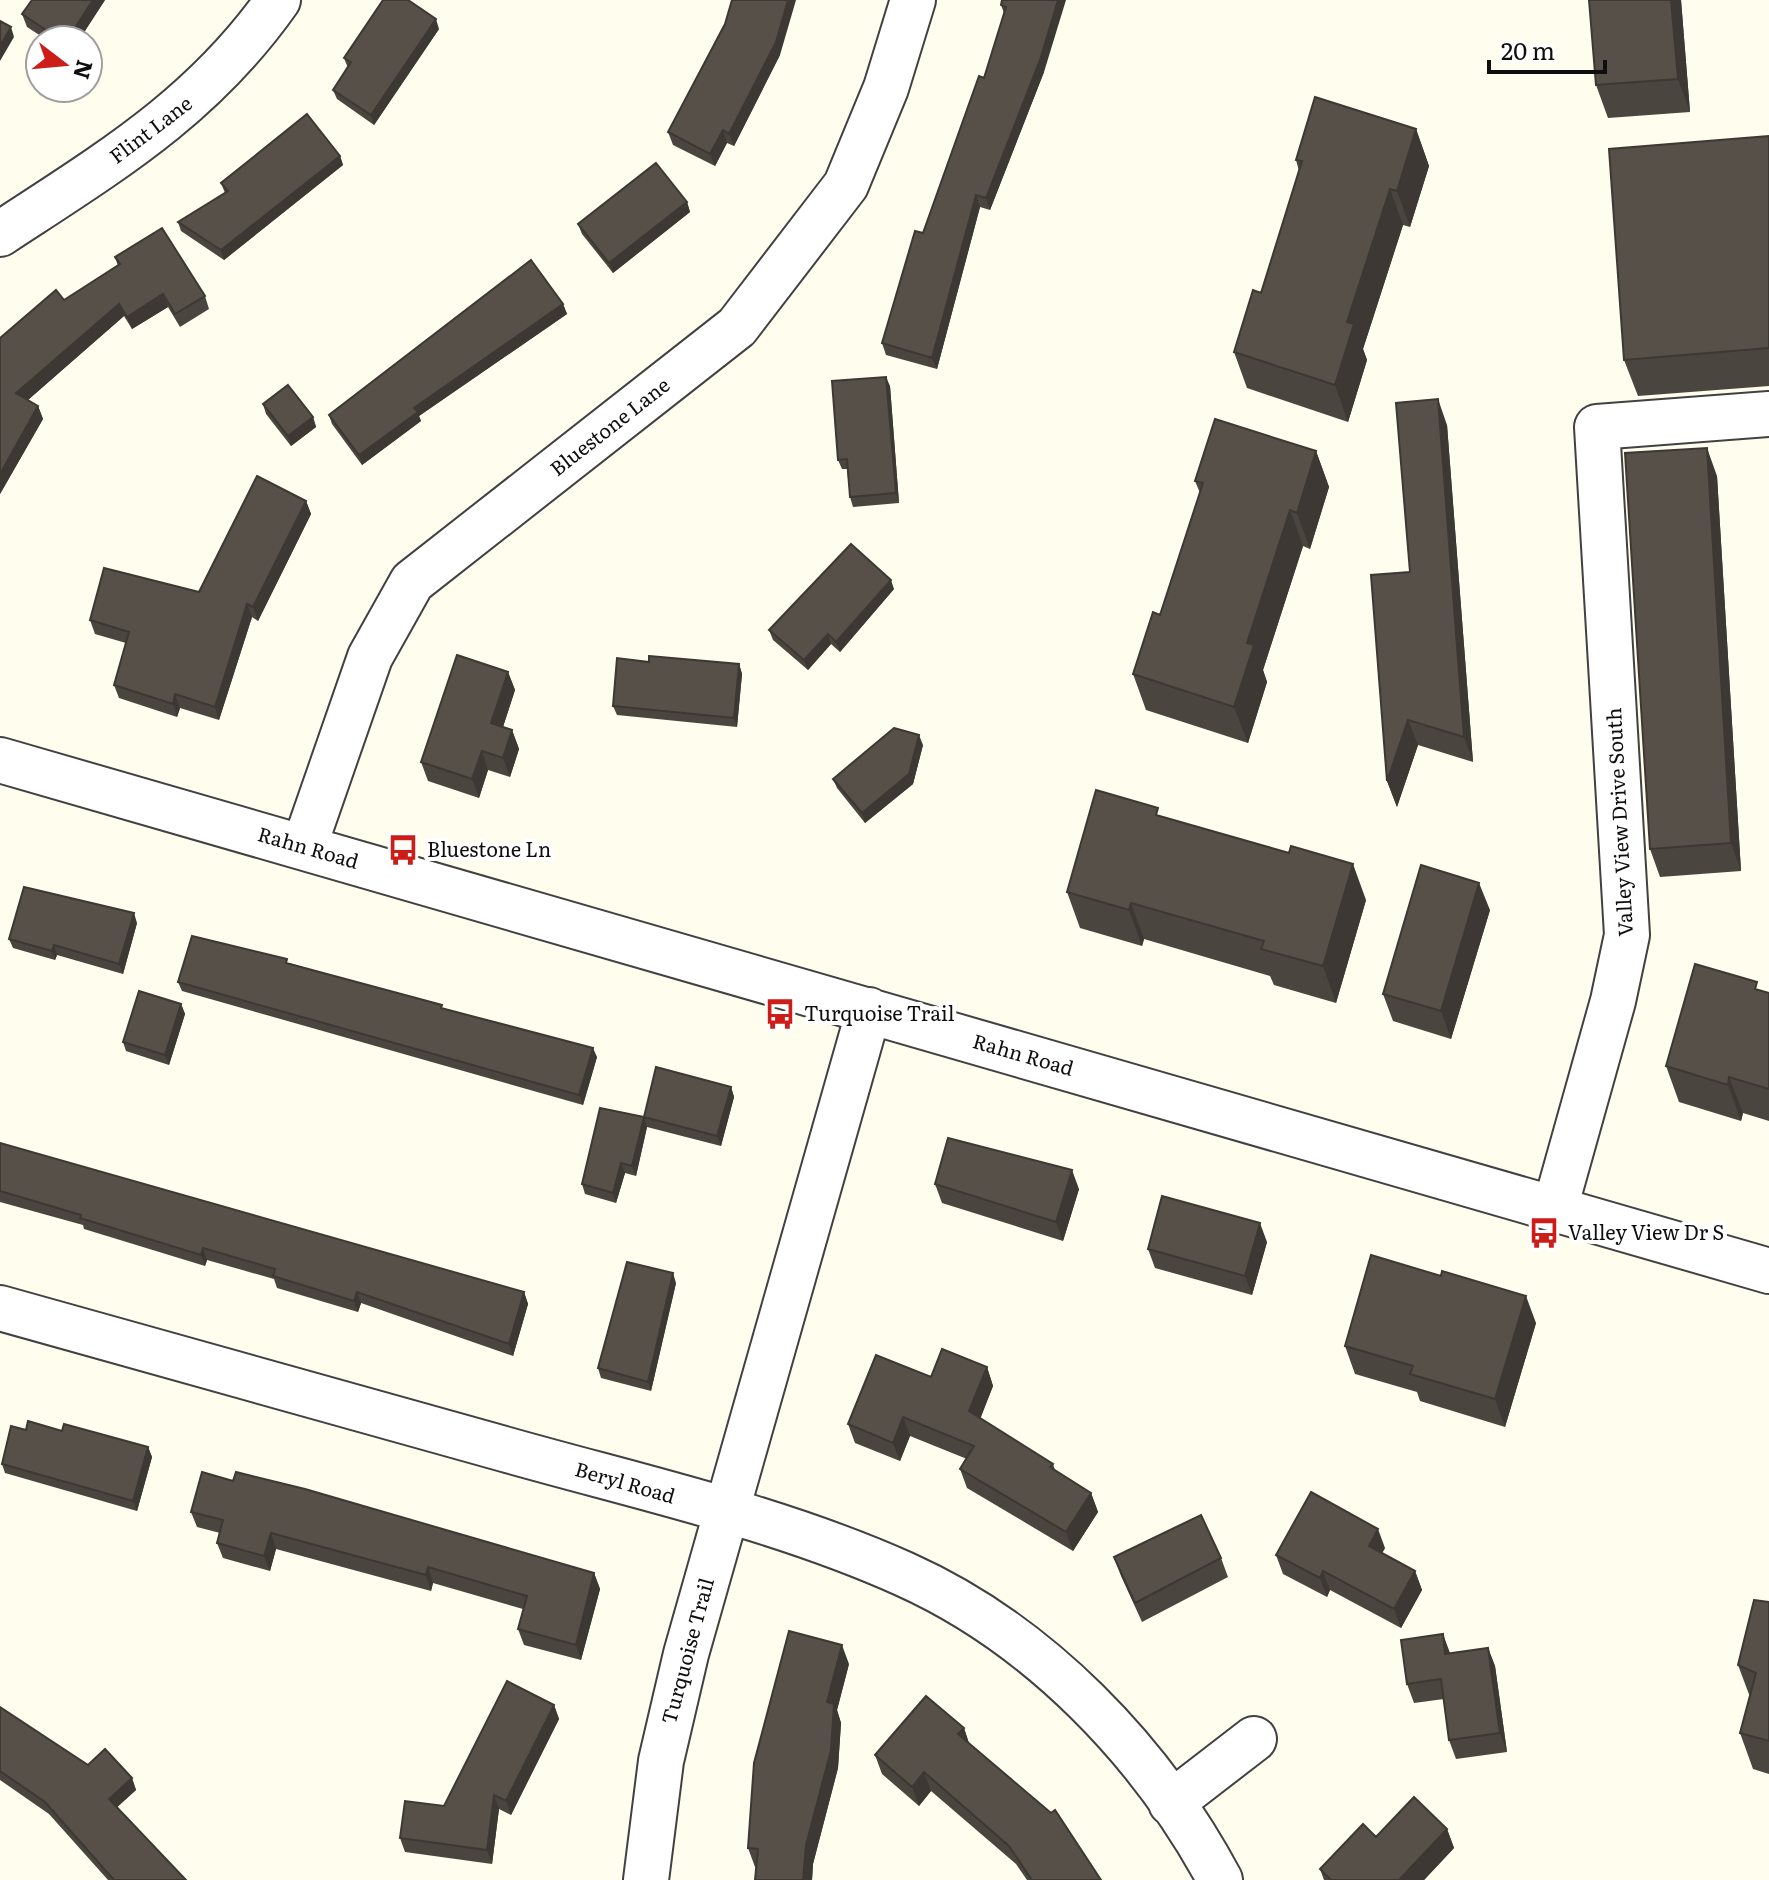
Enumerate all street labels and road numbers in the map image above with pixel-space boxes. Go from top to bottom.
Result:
street label: Flint Lane [102,87,197,170]
street label: Bluestone Lane [542,369,675,482]
street label: Valley View Drive South [1597,707,1639,937]
street label: Rahn Road [255,817,363,875]
street label: Rahn Road [970,1024,1078,1082]
street label: Beryl Road [572,1452,679,1510]
street label: Turquoise Trail [652,1574,720,1727]

